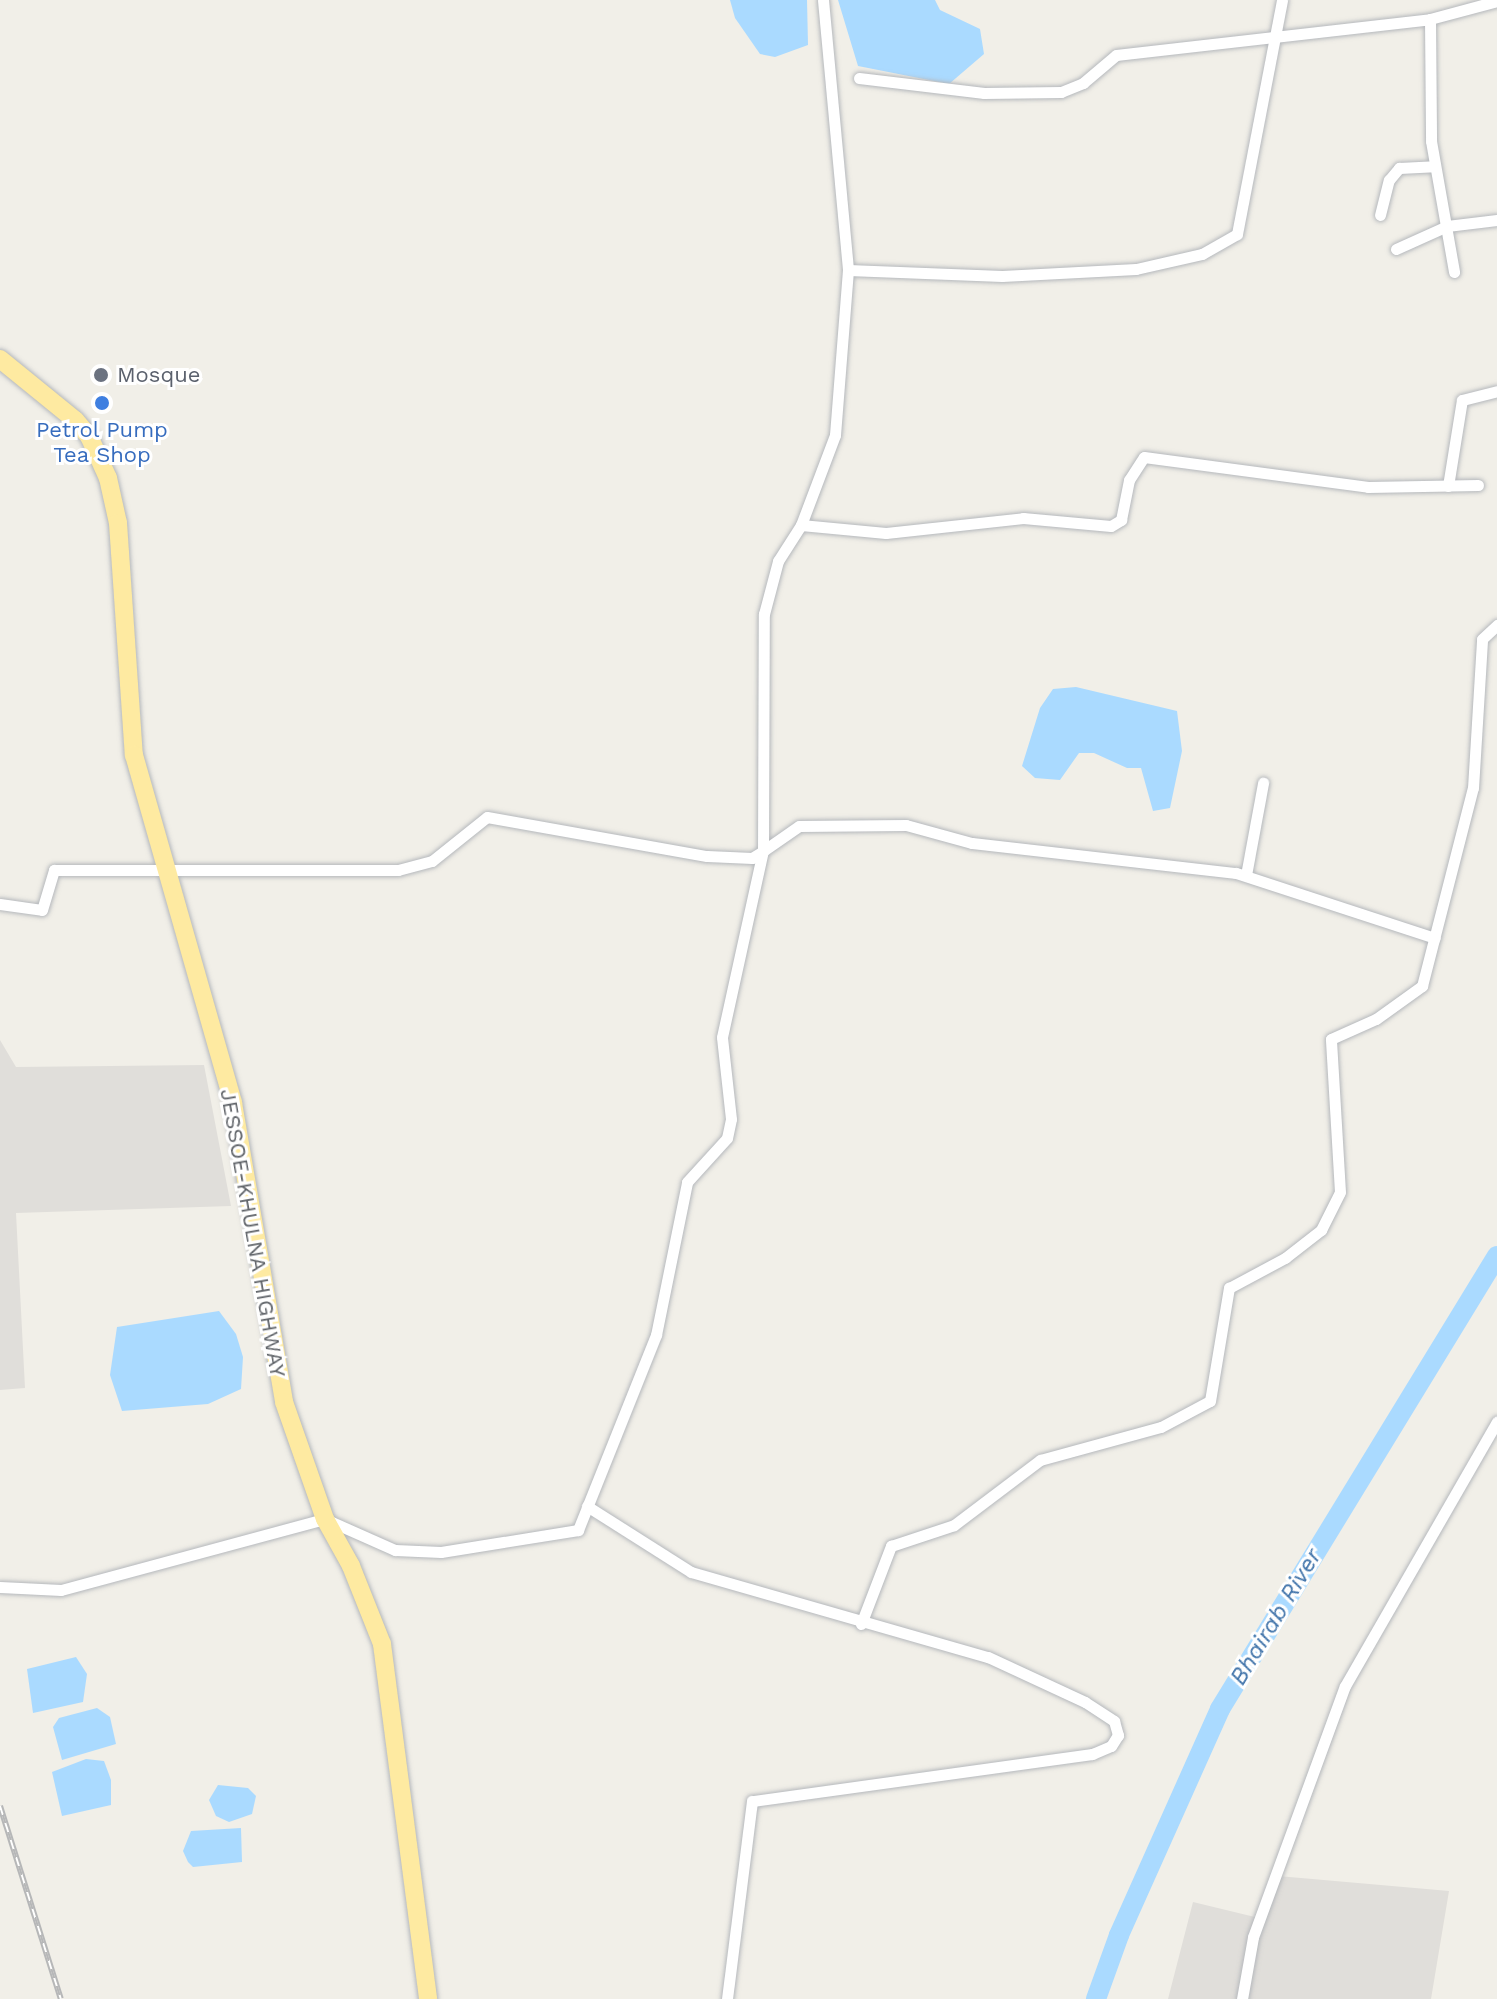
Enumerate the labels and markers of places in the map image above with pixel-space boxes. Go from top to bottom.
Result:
place label: Mosque [117,362,200,388]
marker: Mosque [92,366,110,384]
marker: Petrol Pump Tea Shop [93,394,111,412]
place label: Petrol Pump Tea Shop [36,416,168,468]

